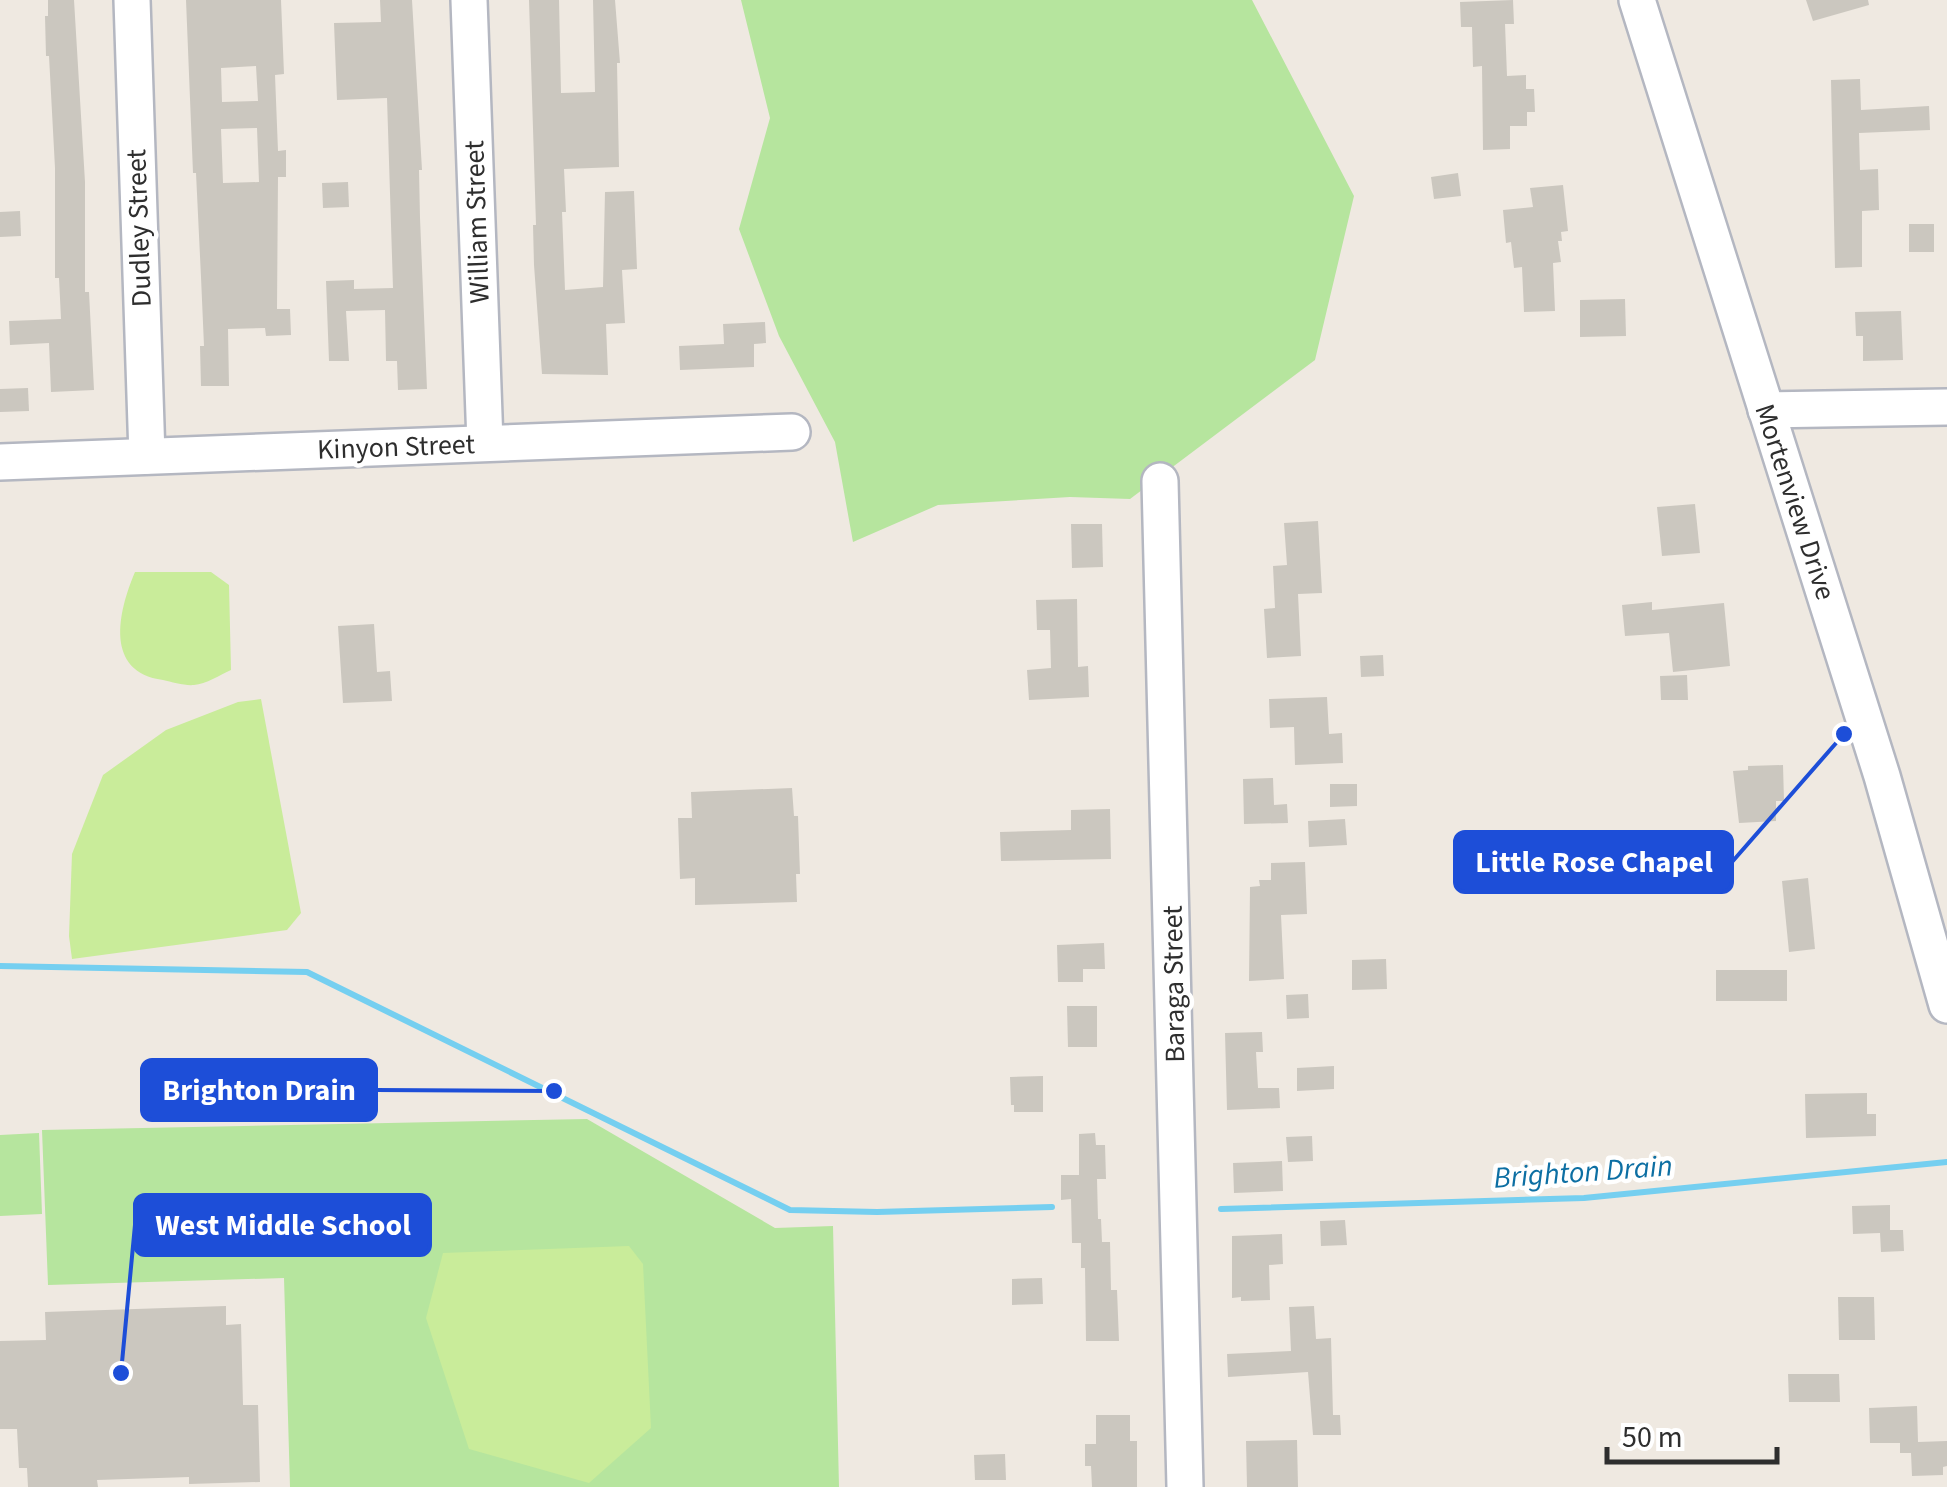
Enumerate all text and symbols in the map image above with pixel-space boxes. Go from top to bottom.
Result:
street label: William Street [454,139,500,304]
street label: Dudley Street [116,148,162,308]
street label: Mortenview Drive [1744,399,1846,605]
street label: Kinyon Street [317,424,476,470]
callout: Little Rose Chapel [1455,832,1732,892]
text: Little Rose Chapel [1475,841,1713,884]
street label: Baraga Street [1153,904,1195,1063]
callout: Brighton Drain [142,1060,376,1120]
text: Brighton Drain [162,1069,356,1112]
water label: Brighton Drain [1492,1144,1674,1200]
callout: West Middle School [135,1195,430,1255]
text: West Middle School [155,1204,411,1247]
scale bar [1607,1402,1777,1464]
text: 50 m [1622,1416,1683,1459]

